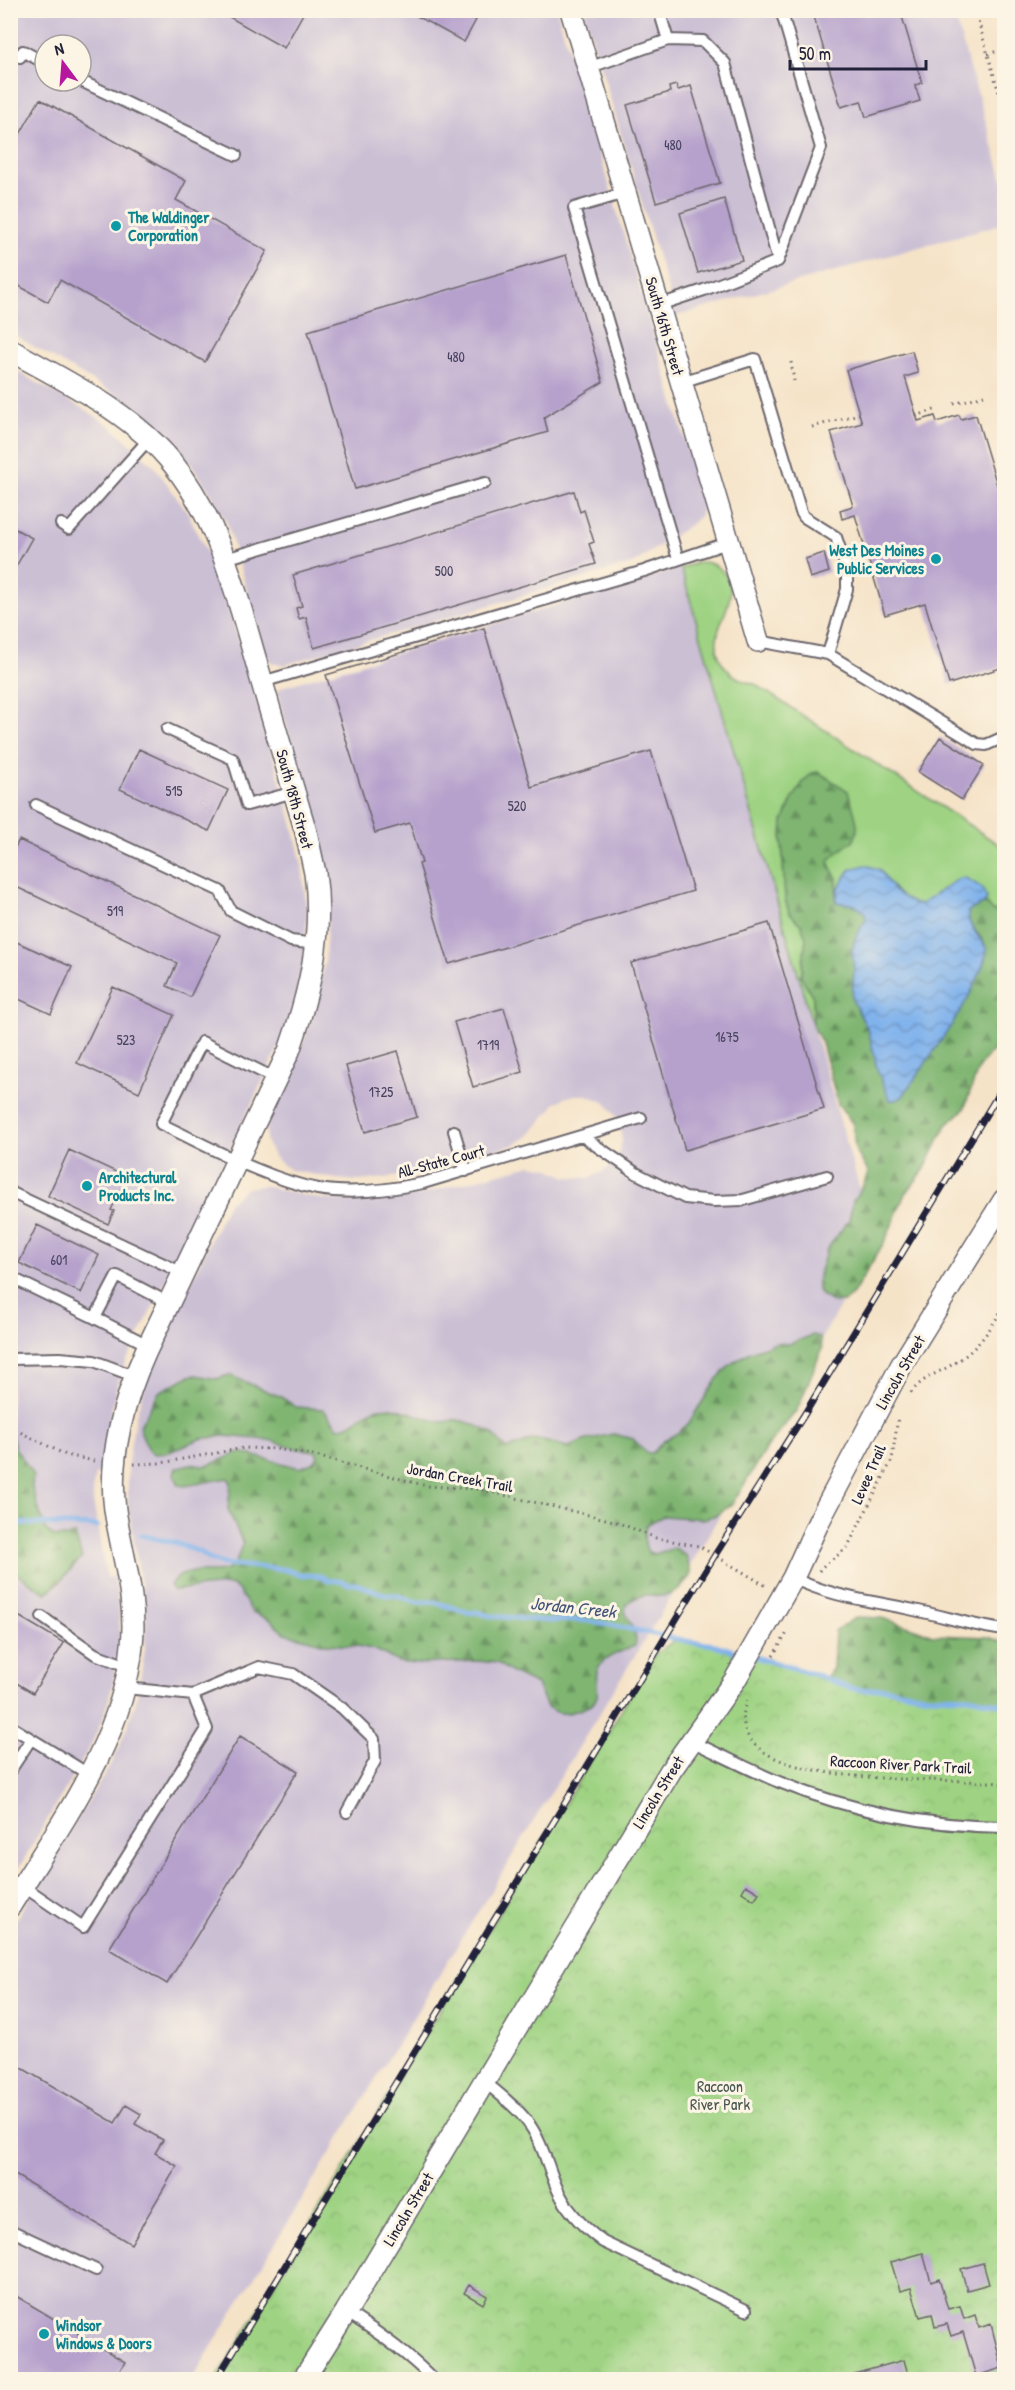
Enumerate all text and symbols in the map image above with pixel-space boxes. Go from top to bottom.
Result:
north arrow [33,33,93,93]
scale bar [790,33,926,71]
text: N [52,37,66,60]
text: 50 m [799,41,831,66]
house number: 480 [664,135,682,154]
place label: The Waldinger Corporation [127,206,210,247]
marker: The Waldinger Corporation [109,219,123,233]
street label: South 16th Street [640,274,690,378]
house number: 480 [447,347,465,366]
place label: West Des Moines Public Services [829,539,925,579]
marker: West Des Moines Public Services [929,552,943,566]
house number: 500 [435,561,453,580]
street label: South 18th Street [271,747,319,852]
house number: 515 [166,781,183,800]
house number: 520 [508,796,526,815]
house number: 519 [107,901,123,920]
house number: 1675 [715,1027,739,1046]
house number: 523 [117,1030,135,1049]
house number: 1719 [477,1035,499,1054]
house number: 1725 [369,1082,393,1101]
street label: All-State Court [395,1139,487,1183]
place label: Architectural Products Inc. [99,1166,177,1206]
marker: Architectural Products Inc. [80,1179,94,1193]
house number: 601 [51,1250,67,1269]
street label: Lincoln Street [870,1331,930,1413]
street label: Levee Trail [845,1440,891,1507]
street label: Jordan Creek Trail [405,1457,516,1497]
water label: Jordan Creek [529,1590,618,1624]
street label: Raccoon River Park Trail [830,1749,973,1779]
street label: Lincoln Street [627,1751,689,1833]
park label: Raccoon River Park [690,2075,750,2115]
street label: Lincoln Street [377,2168,439,2250]
place label: Windsor Windows & Doors [56,2314,152,2354]
marker: Windsor Windows & Doors [37,2327,51,2341]

